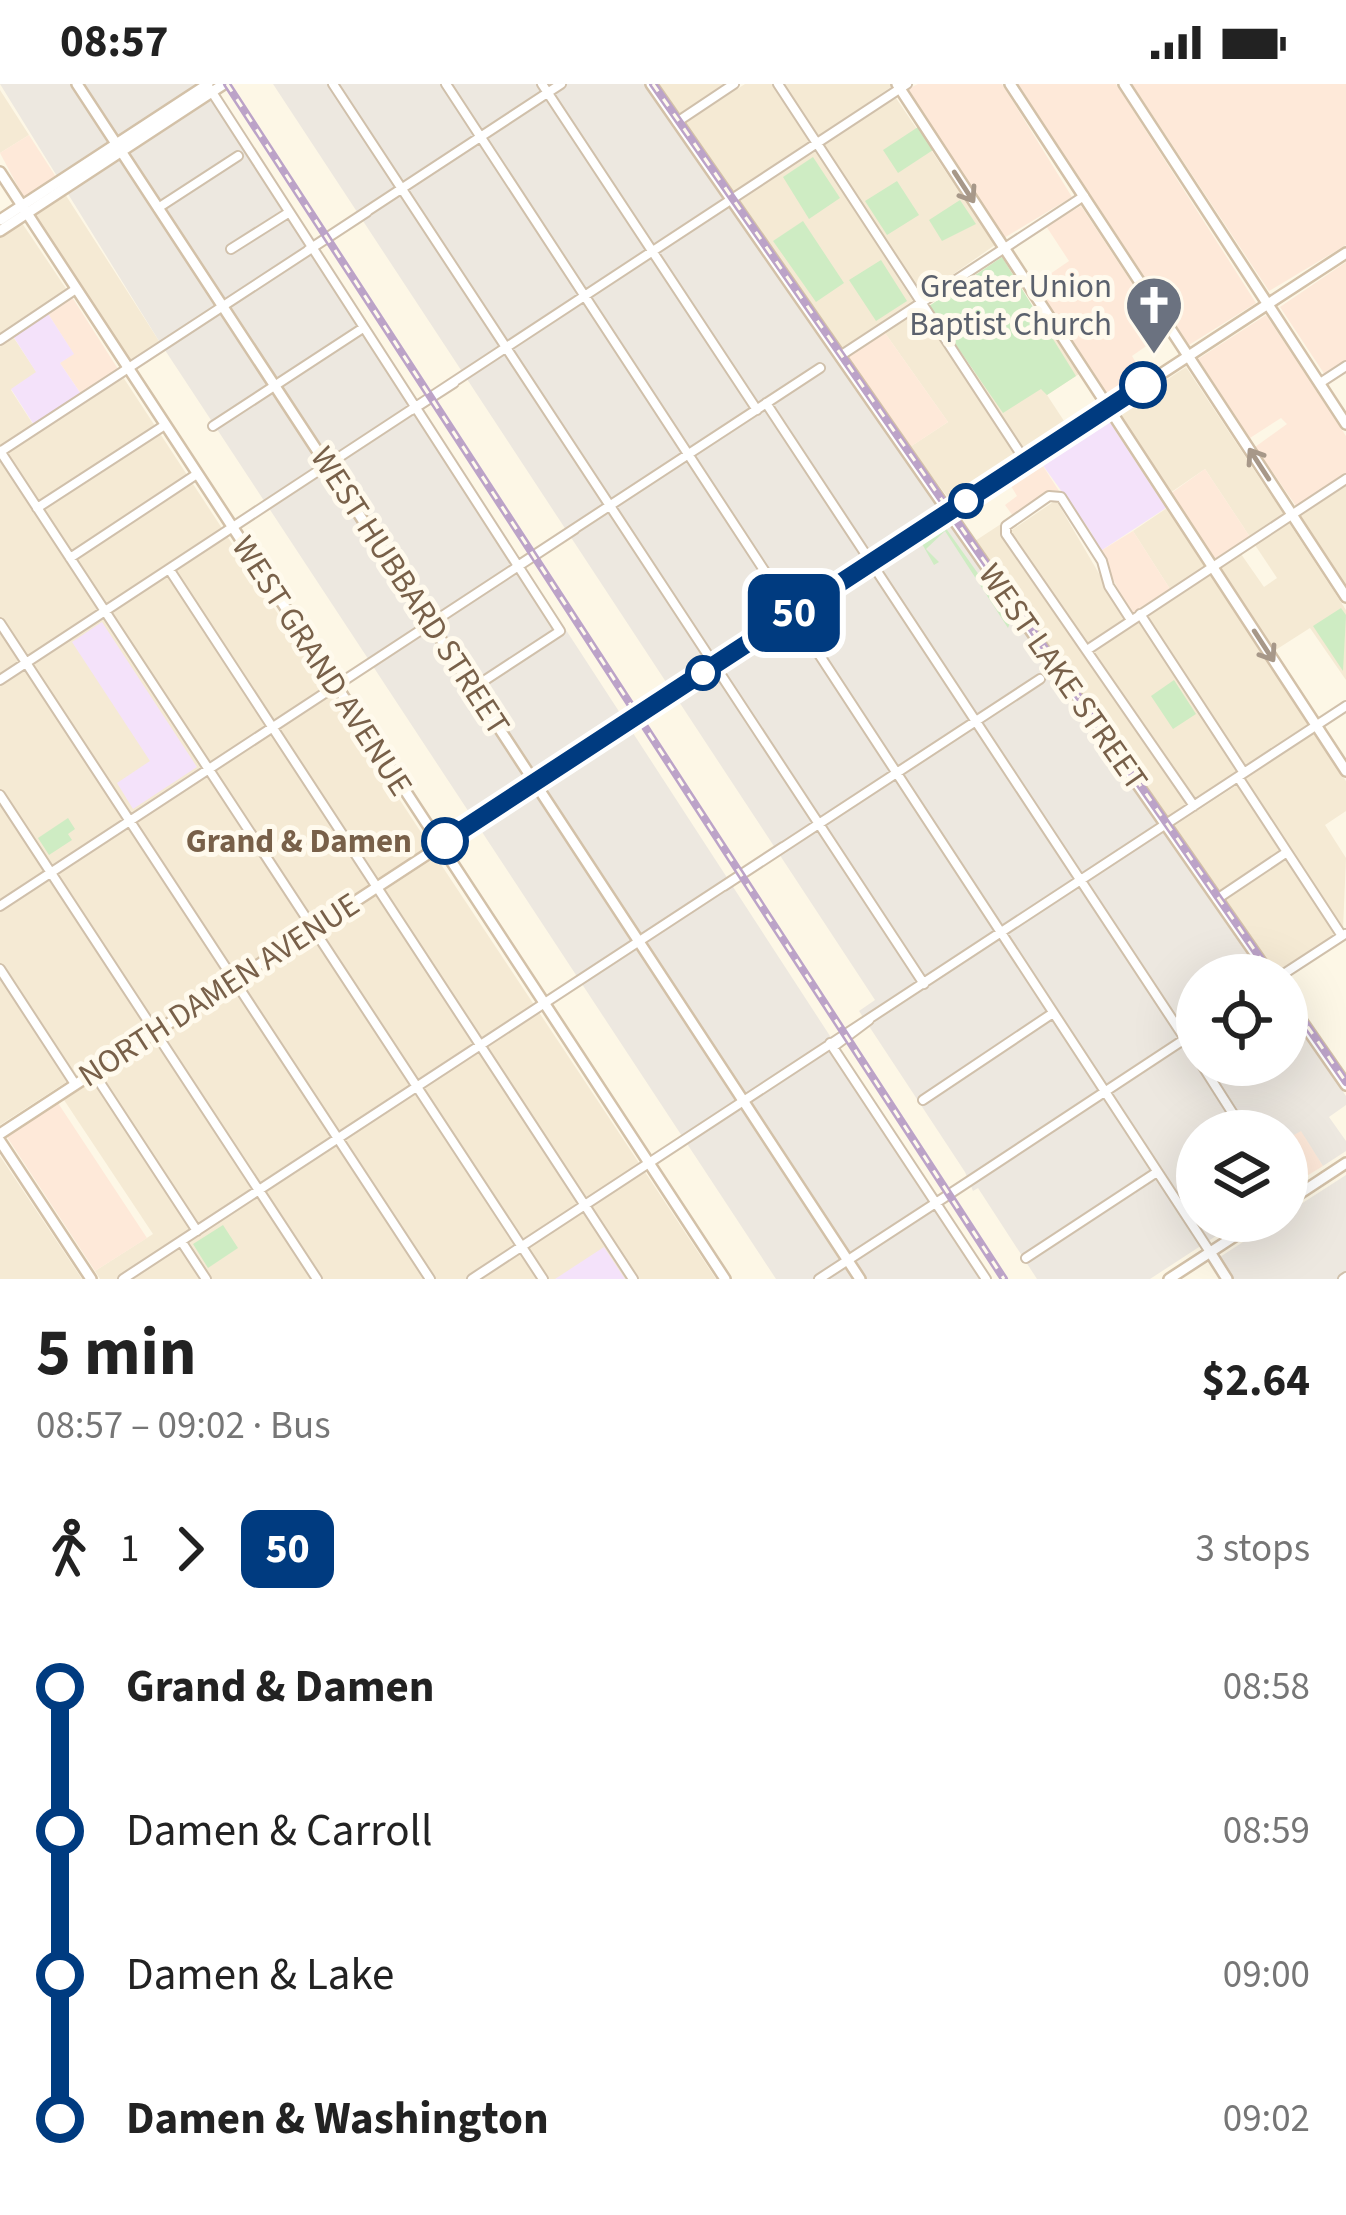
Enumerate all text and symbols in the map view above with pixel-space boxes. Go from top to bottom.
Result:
text: 08:57 [60,10,169,74]
one-way arrow [952,169,977,203]
place label: Greater Union Baptist Church [909,263,1112,348]
church icon: Greater Union Baptist Church [1123,274,1185,356]
unlabelled marker [1121,363,1165,407]
street label: WEST HUBBARD STREET [299,437,521,745]
one-way arrow [1247,447,1272,481]
unlabelled marker [950,485,982,517]
street label: WEST GRAND AVENUE [220,527,424,805]
street label: WEST LAKE STREET [967,554,1159,800]
line badge: 50 [740,574,848,652]
text: 50 [772,583,816,643]
one-way arrow [1252,629,1277,663]
unlabelled marker [687,657,719,689]
place label: Grand & Damen [186,818,412,865]
marker: Grand & Damen [423,819,467,863]
street label: NORTH DAMEN AVENUE [69,881,369,1099]
map controls [1176,954,1308,1242]
button: locate [1176,954,1308,1086]
button: layers [1176,1110,1308,1242]
text: 5 min [36,1306,197,1400]
text: $2.64 [1201,1349,1310,1413]
text: 08:57 – 09:02 · Bus [36,1398,331,1454]
icon: walk [36,1516,102,1582]
icon: forward [157,1516,223,1582]
text: 50 [265,1519,310,1579]
text: 1 [120,1521,139,1577]
text: 3 stops [1196,1521,1310,1577]
text: Grand & Damen [126,1655,435,1719]
text: 08:58 [1223,1659,1310,1715]
text: Damen & Carroll [126,1799,433,1863]
text: 08:59 [1223,1803,1310,1859]
text: Damen & Lake [126,1943,394,2007]
text: 09:00 [1223,1947,1310,2003]
text: Damen & Washington [126,2087,549,2151]
text: 09:02 [1223,2091,1310,2147]

